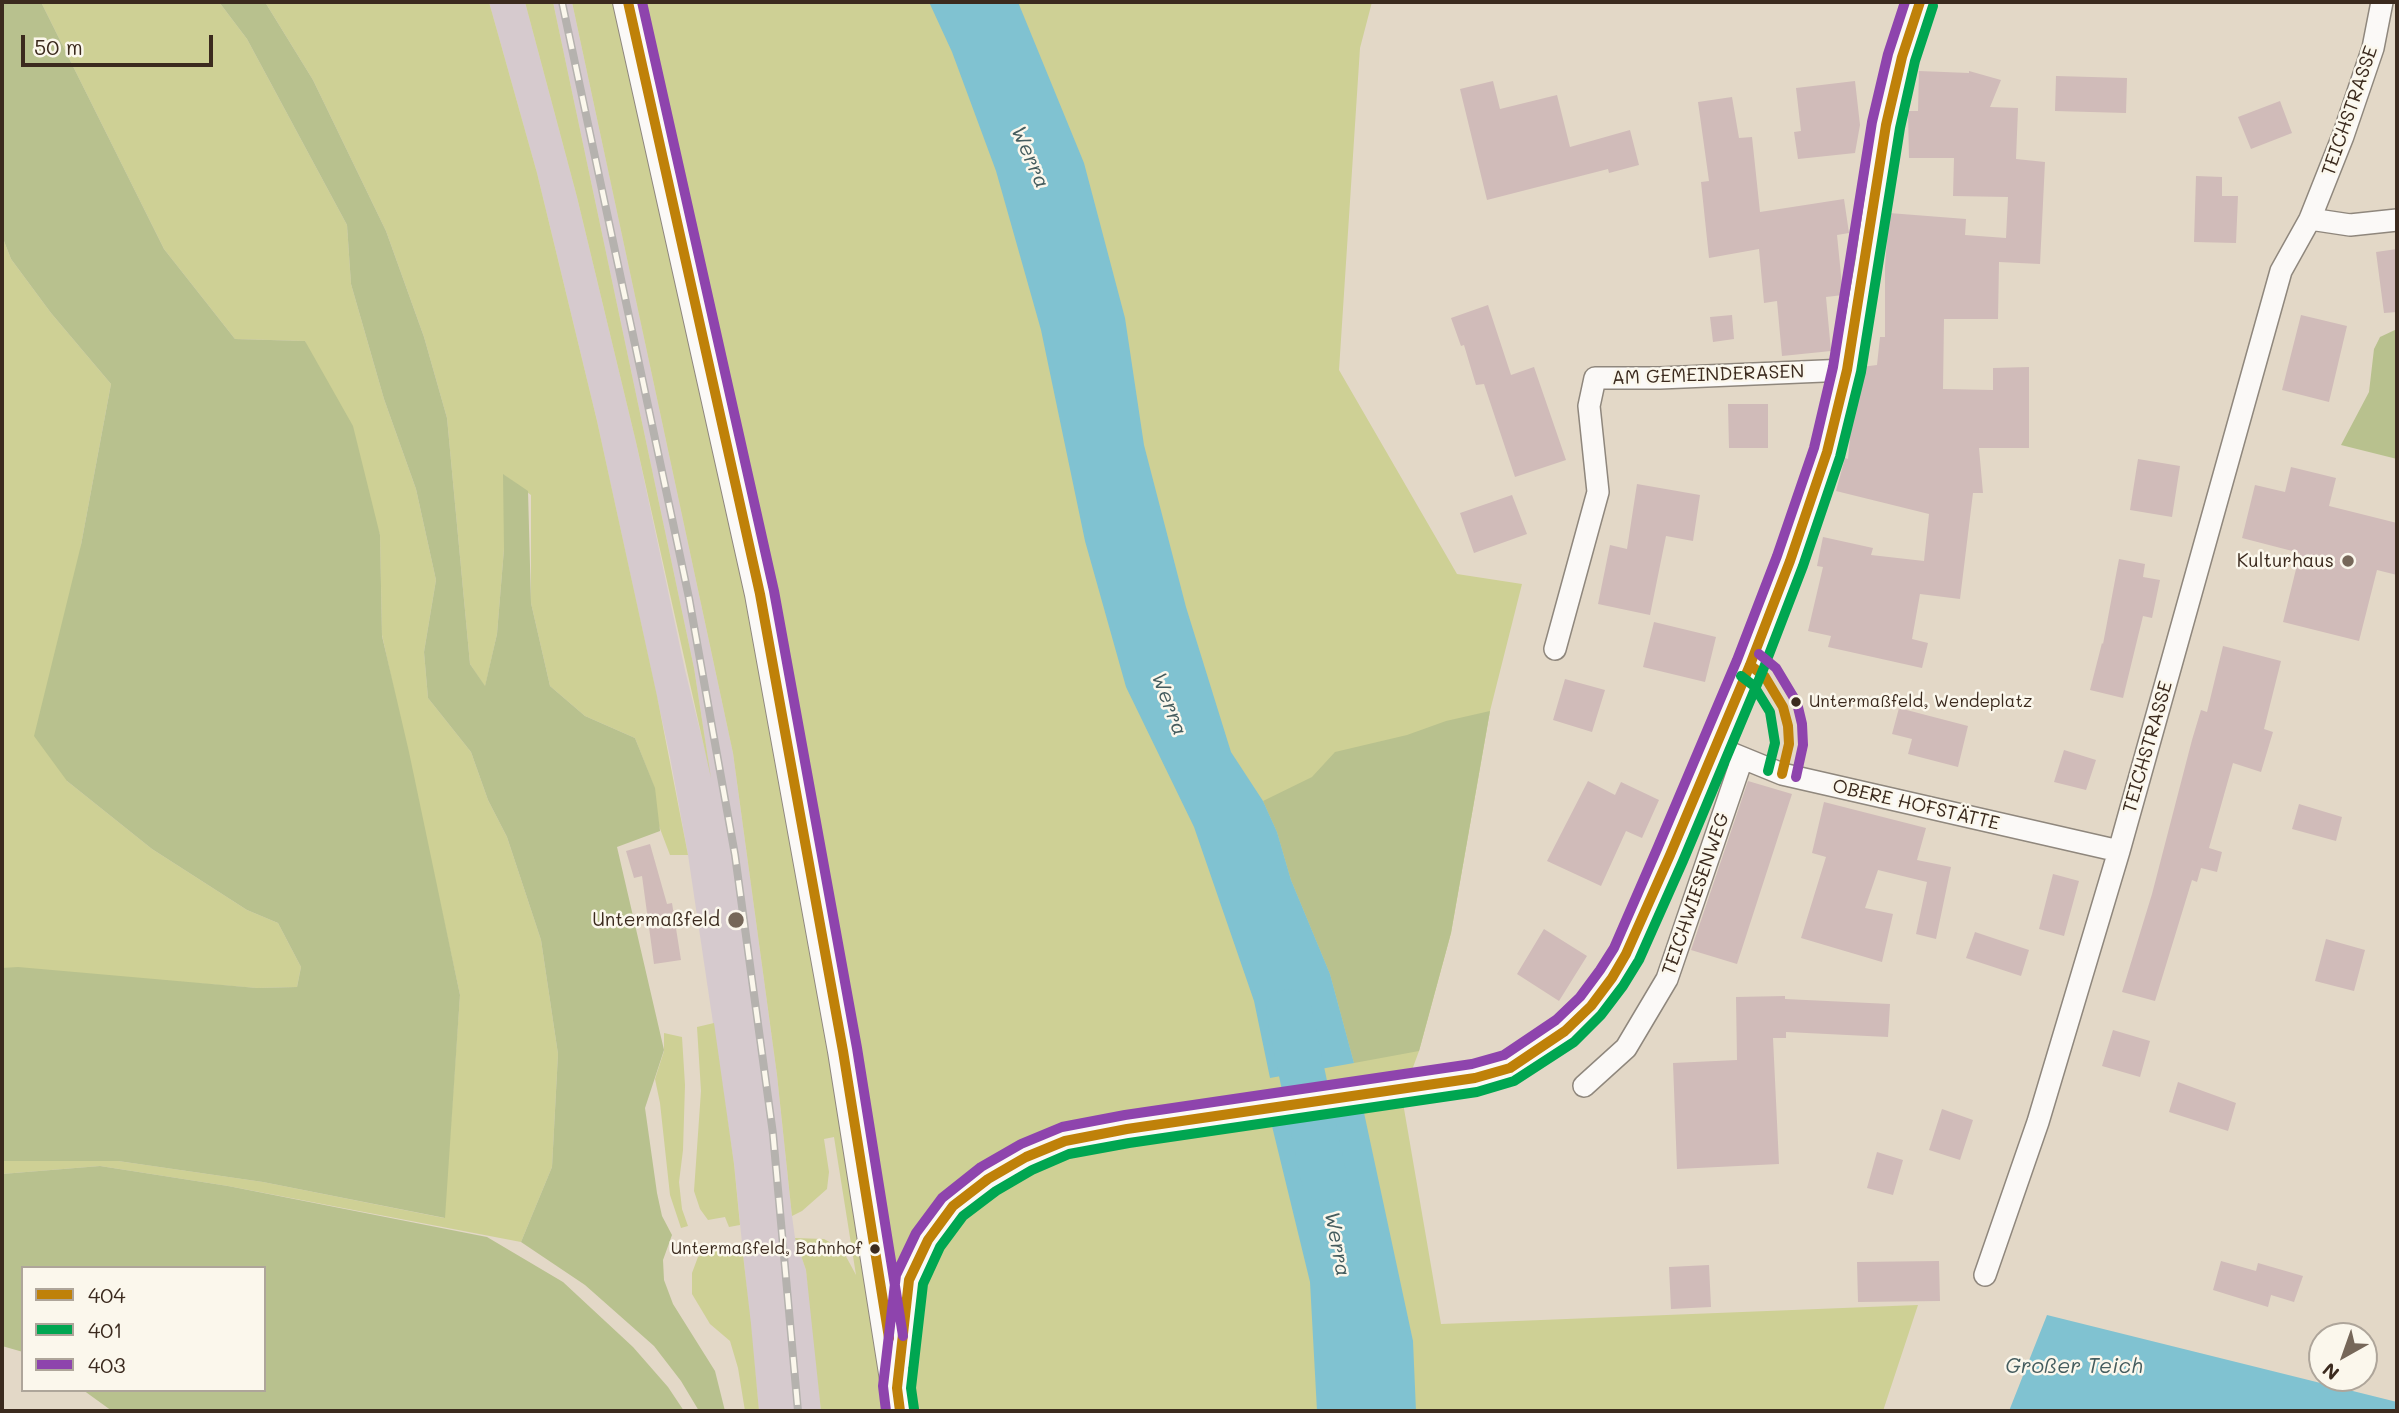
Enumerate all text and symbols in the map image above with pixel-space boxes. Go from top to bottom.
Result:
scale bar [24,21,217,65]
text: 50 m [34,33,83,60]
street label: TEICHSTRASSE [2317,43,2383,179]
water label: Werra [1005,122,1055,192]
street label: AM GEMEINDERASEN [1611,360,1805,390]
place label: Kulturhaus [2237,550,2334,572]
marker: Kulturhaus [2340,553,2356,569]
water label: Werra [1145,669,1193,739]
street label: TEICHSTRASSE [2118,679,2178,815]
place label: Untermaßfeld, Wendeplatz [1809,692,2032,712]
marker: Untermaßfeld, Wendeplatz [1789,695,1803,709]
street label: OBERE HOFSTÄTTE [1830,775,2002,835]
street label: TEICHWIESENWEG [1658,810,1734,978]
place label: Untermaßfeld [592,909,720,931]
marker: Untermaßfeld [726,910,746,930]
water label: Werra [1318,1209,1356,1279]
place label: Untermaßfeld, Bahnhof [671,1239,862,1259]
marker: Untermaßfeld, Bahnhof [868,1242,882,1256]
legend [21,1266,266,1392]
text: 404 [88,1281,126,1308]
text: 401 [88,1316,123,1343]
north arrow [2308,1322,2378,1392]
text: 403 [88,1351,126,1378]
water label: Großer Teich [2005,1354,2143,1380]
text: N [2317,1358,2344,1386]

